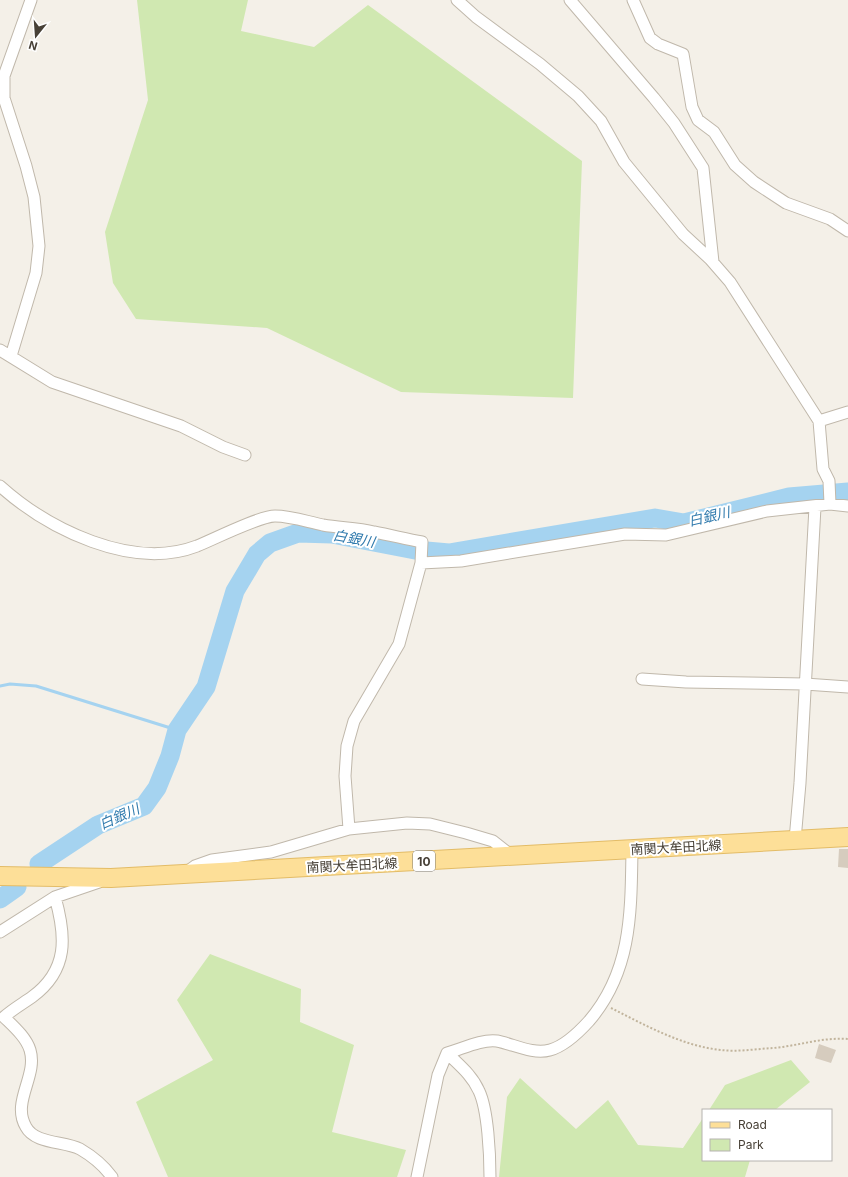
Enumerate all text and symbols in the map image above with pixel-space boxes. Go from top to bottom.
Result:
north arrow [16,16,56,56]
text: N [27,38,39,53]
water label: 白銀川 [687,503,733,529]
water label: 白銀川 [332,526,378,550]
water label: 白銀川 [96,799,143,832]
street label: 南関大牟田北線 [630,837,722,857]
road number: 10 [413,851,435,871]
street label: 南関大牟田北線 [306,855,398,875]
legend [702,1109,832,1161]
text: Road [738,1117,767,1132]
text: Park [738,1137,764,1152]

